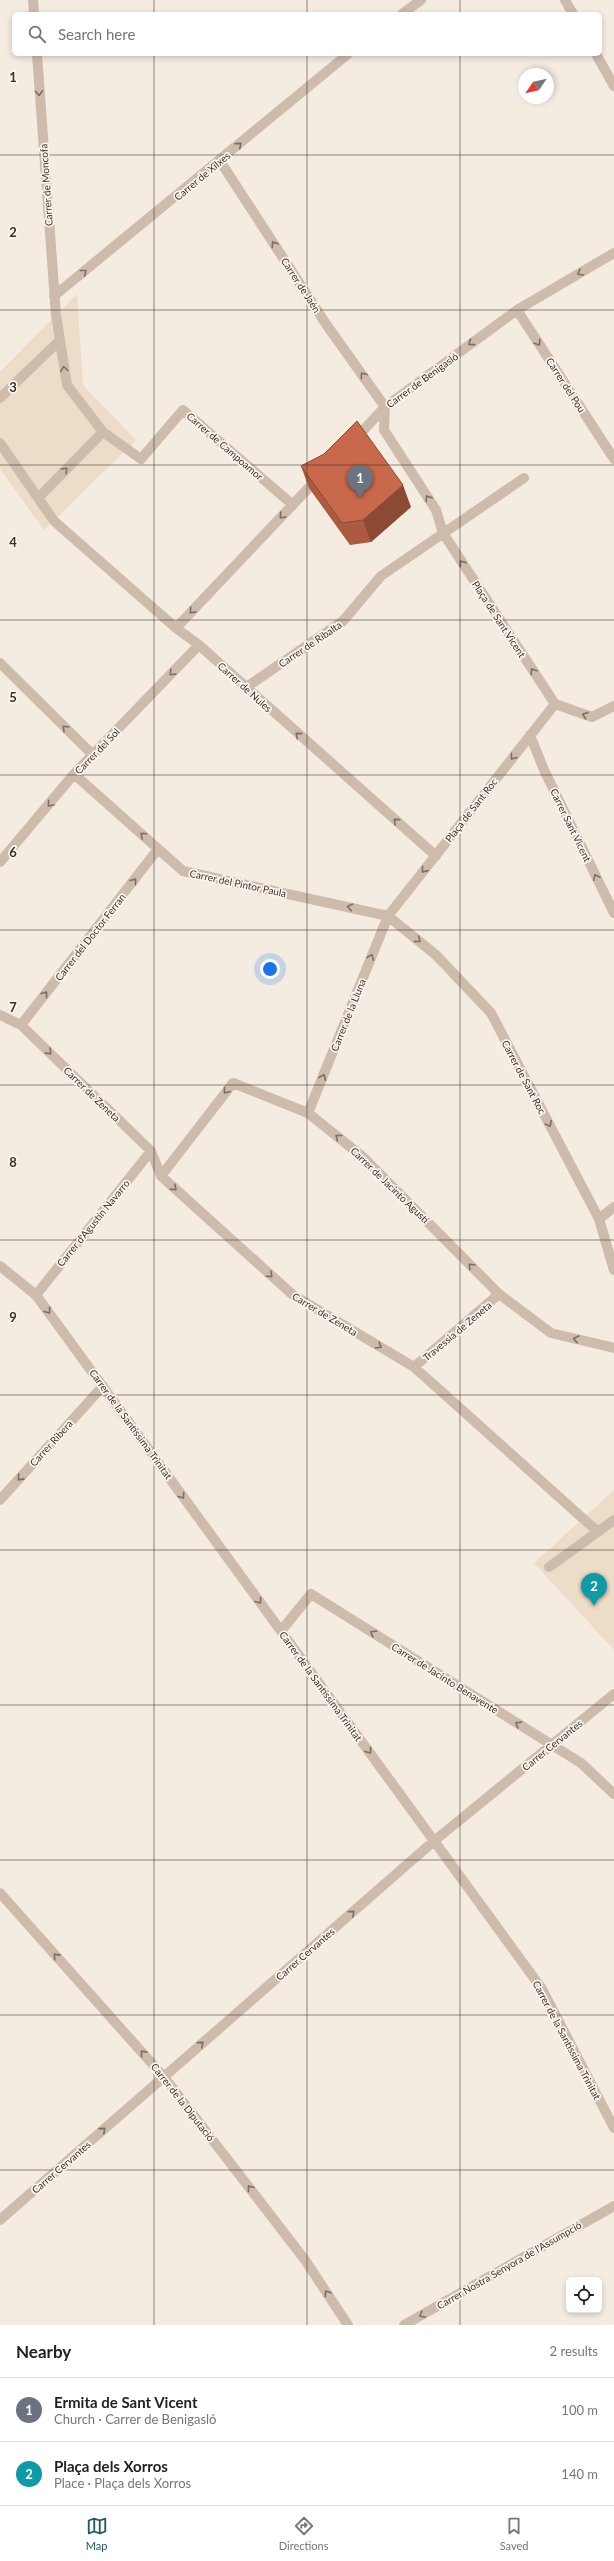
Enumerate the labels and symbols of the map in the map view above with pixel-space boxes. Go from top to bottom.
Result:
north arrow [518,68,554,104]
text: 1 [9,69,17,85]
one-way arrow [35,90,44,96]
one-way arrow [234,142,242,149]
street label: Carrer de Moncofa [37,143,55,227]
street label: Carrer de Xilxes [172,149,232,203]
text: 2 [9,224,17,240]
one-way arrow [271,241,279,248]
street label: Carrer de Jaén [279,255,323,315]
one-way arrow [577,268,584,275]
one-way arrow [80,269,87,276]
one-way arrow [469,339,476,346]
one-way arrow [534,339,541,346]
street label: Carrer de Benigasló [384,350,460,410]
street label: Carrer del Pou [544,355,588,415]
one-way arrow [60,365,69,372]
one-way arrow [360,372,367,379]
text: 3 [9,379,17,395]
street label: Carrer de Campoamor [184,410,266,483]
pin: 1 [347,465,373,498]
one-way arrow [60,467,68,475]
one-way arrow [425,495,433,502]
one-way arrow [279,511,286,519]
text: 4 [9,534,17,550]
one-way arrow [460,560,467,567]
street label: Plaça de Sant Vicent [470,578,528,660]
one-way arrow [190,606,197,614]
street label: Carrer de Ribalta [276,618,344,670]
street label: Carrer de Nules [216,660,274,714]
one-way arrow [169,668,177,676]
one-way arrow [530,668,538,675]
text: 5 [9,689,17,705]
one-way arrow [582,711,589,720]
one-way arrow [62,725,70,733]
street label: Carrer del Sol [72,726,122,776]
one-way arrow [296,733,303,740]
one-way arrow [511,752,518,759]
street label: Plaça de Sant Roc [442,776,500,844]
street label: Carrer Sant Vicent [548,786,594,864]
one-way arrow [47,799,54,806]
one-way arrow [393,818,401,825]
one-way arrow [140,833,148,840]
text: 6 [9,844,17,860]
one-way arrow [422,865,429,873]
street label: Carrer del Pintor Paula [189,867,288,899]
one-way arrow [593,873,601,881]
one-way arrow [129,878,136,885]
street label: Carrer del Doctor Ferran [52,891,128,983]
one-way arrow [347,904,353,912]
one-way arrow [414,936,421,943]
one-way arrow [367,953,375,960]
your location [260,959,280,979]
street label: Carrer de la Lluna [328,977,368,1053]
one-way arrow [40,992,47,999]
text: 7 [9,999,17,1015]
street label: Carrer de Sant Roc [499,1038,549,1116]
one-way arrow [44,1048,52,1055]
street label: Carrer de Zeneta [61,1064,123,1124]
one-way arrow [318,1074,326,1082]
one-way arrow [224,1087,231,1094]
one-way arrow [544,1119,552,1127]
one-way arrow [336,1134,343,1141]
street label: Carrer de Jacinto Agustí [348,1144,432,1226]
text: 8 [9,1154,17,1170]
street label: Carrer d'Agustín Navarro [54,1177,132,1269]
one-way arrow [169,1183,177,1190]
one-way arrow [468,1263,476,1271]
one-way arrow [266,1270,273,1277]
street label: Carrer de Zeneta [290,1290,360,1338]
street label: Travessia de Zeneta [420,1299,494,1363]
one-way arrow [43,1307,50,1314]
text: 9 [9,1309,17,1325]
one-way arrow [573,1335,580,1344]
one-way arrow [375,1342,382,1349]
street label: Carrer de la Santíssima Trinitat [87,1367,175,1482]
street label: Carrer Ribera [27,1417,75,1469]
one-way arrow [18,1473,25,1480]
one-way arrow [178,1491,185,1498]
pin: 2 [581,1573,607,1606]
one-way arrow [254,1596,261,1603]
street label: Carrer de la Santíssima Trinitat [277,1629,365,1744]
one-way arrow [370,1630,377,1638]
street label: Carrer de Jacinto Benavente [389,1640,501,1716]
street label: Carrer Cervantes [519,1717,585,1773]
one-way arrow [515,1721,522,1729]
one-way arrow [364,1747,371,1754]
one-way arrow [347,1910,355,1917]
street label: Carrer Cervantes [273,1925,337,1983]
one-way arrow [54,1953,61,1961]
street label: Carrer de la Santíssima Trinitat [531,1979,604,2102]
one-way arrow [197,2042,204,2049]
one-way arrow [140,2050,148,2058]
street label: Carrer de la Diputació [149,2061,217,2144]
one-way arrow [99,2127,106,2134]
street label: Carrer Cervantes [29,2138,93,2196]
one-way arrow [247,2185,254,2192]
street label: Carrer Nostra Senyora de l'Assumpció [435,2218,584,2311]
one-way arrow [325,2290,332,2297]
one-way arrow [419,2310,426,2317]

